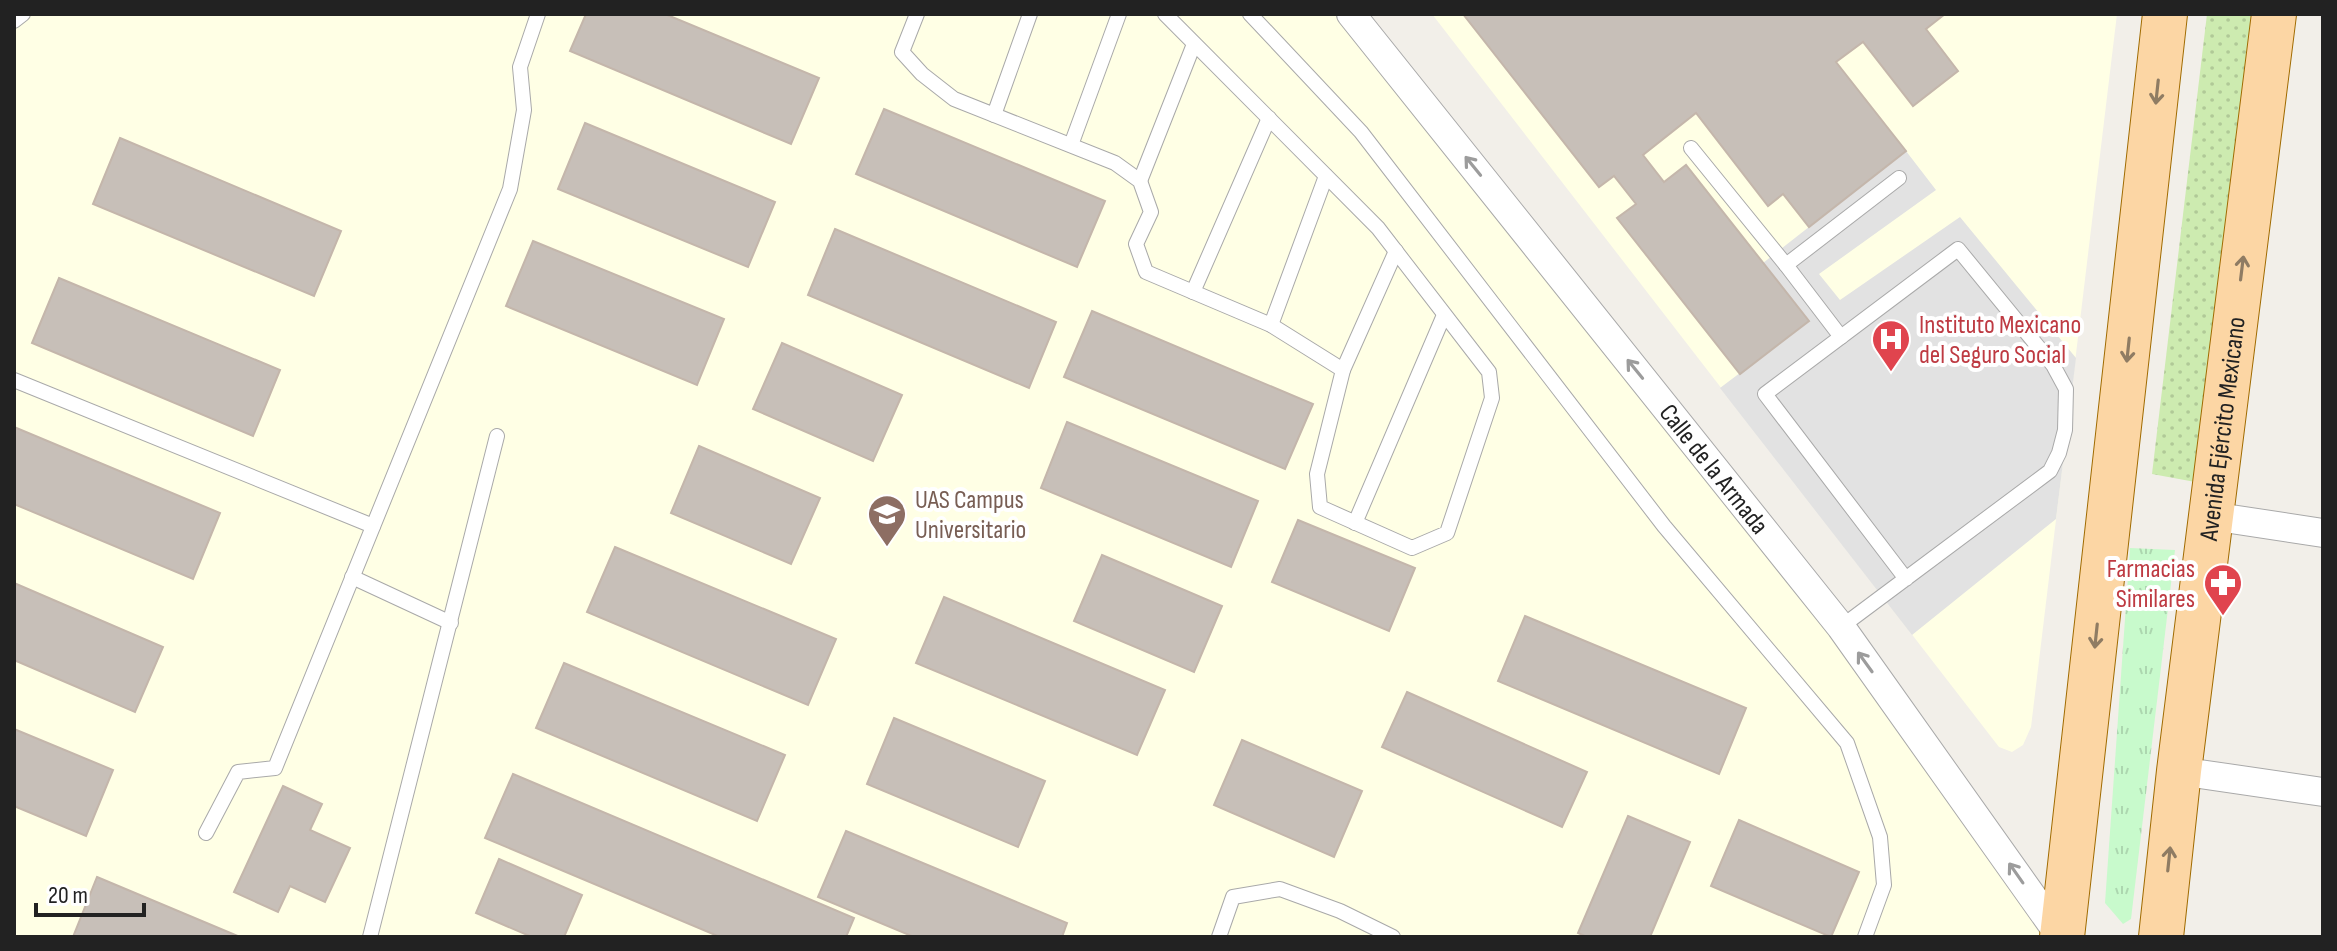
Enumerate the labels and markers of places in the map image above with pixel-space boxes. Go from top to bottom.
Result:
place label: Instituto Mexicano del Seguro Social [1919,310,2081,371]
hospital icon: Instituto Mexicano del Seguro Social [1870,318,1912,373]
place label: UAS Campus Universitario [915,485,1026,546]
school or university icon: UAS Campus Universitario [866,493,908,548]
place label: Farmacias Similares [2107,554,2195,615]
pharmacy icon: Farmacias Similares [2202,562,2244,617]

